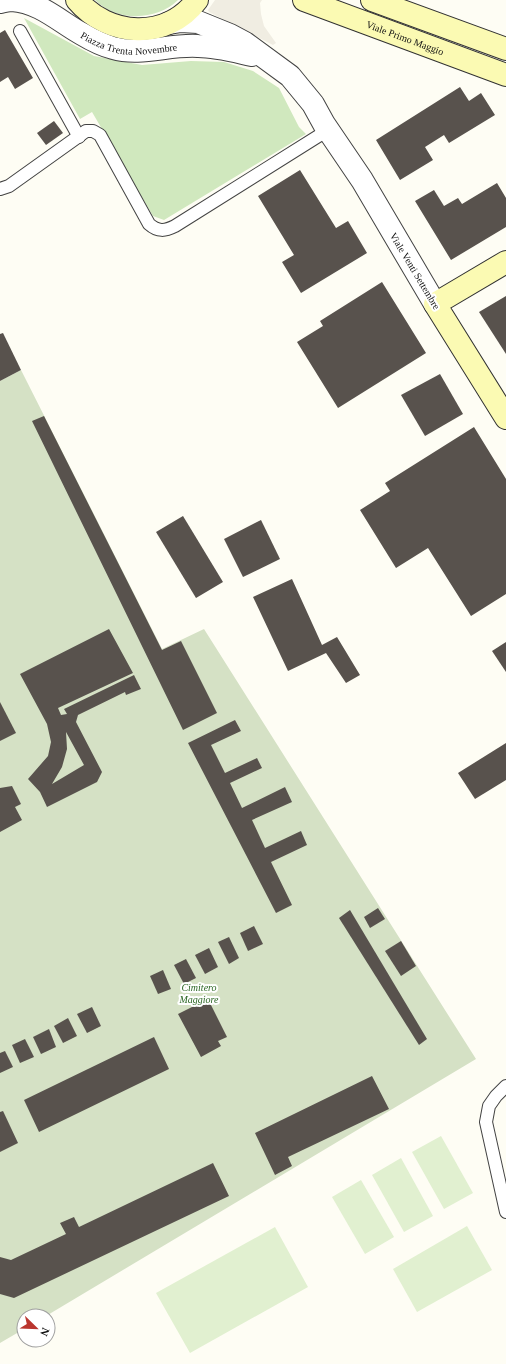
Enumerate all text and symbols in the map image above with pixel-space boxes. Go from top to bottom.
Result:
street label: Viale Primo Maggio [365,18,445,57]
street label: Piazza Trenta Novembre [79,29,178,56]
street label: Viale Venti Settembre [388,231,443,312]
park label: Cimitero Maggiore [178,982,219,1005]
north arrow [16,1308,56,1348]
text: N [38,1326,52,1338]

